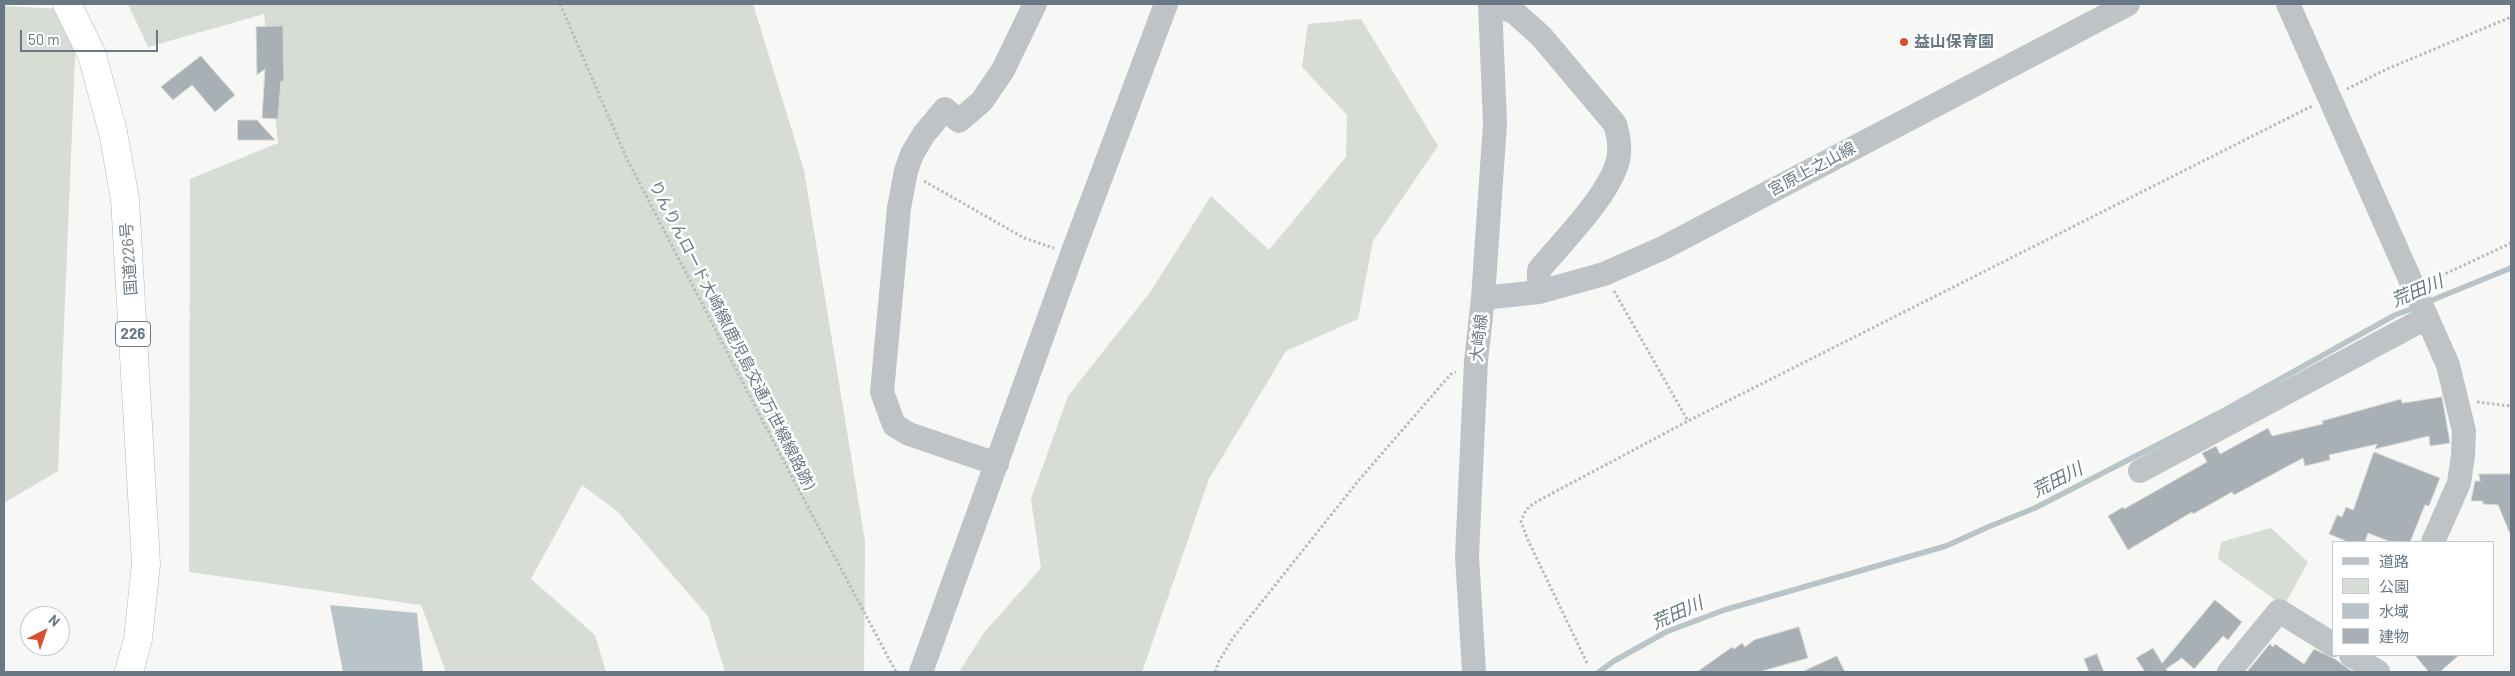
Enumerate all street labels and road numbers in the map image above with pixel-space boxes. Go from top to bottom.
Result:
street label: 宮原上之山線 [1765,138,1859,200]
street label: りんりんロード大崎線(鹿児島交通万世線線路跡) [645,177,819,493]
street label: 国道226号 [117,222,141,296]
street label: 大崎線 [1467,313,1491,363]
road number: 226 [116,322,150,346]

